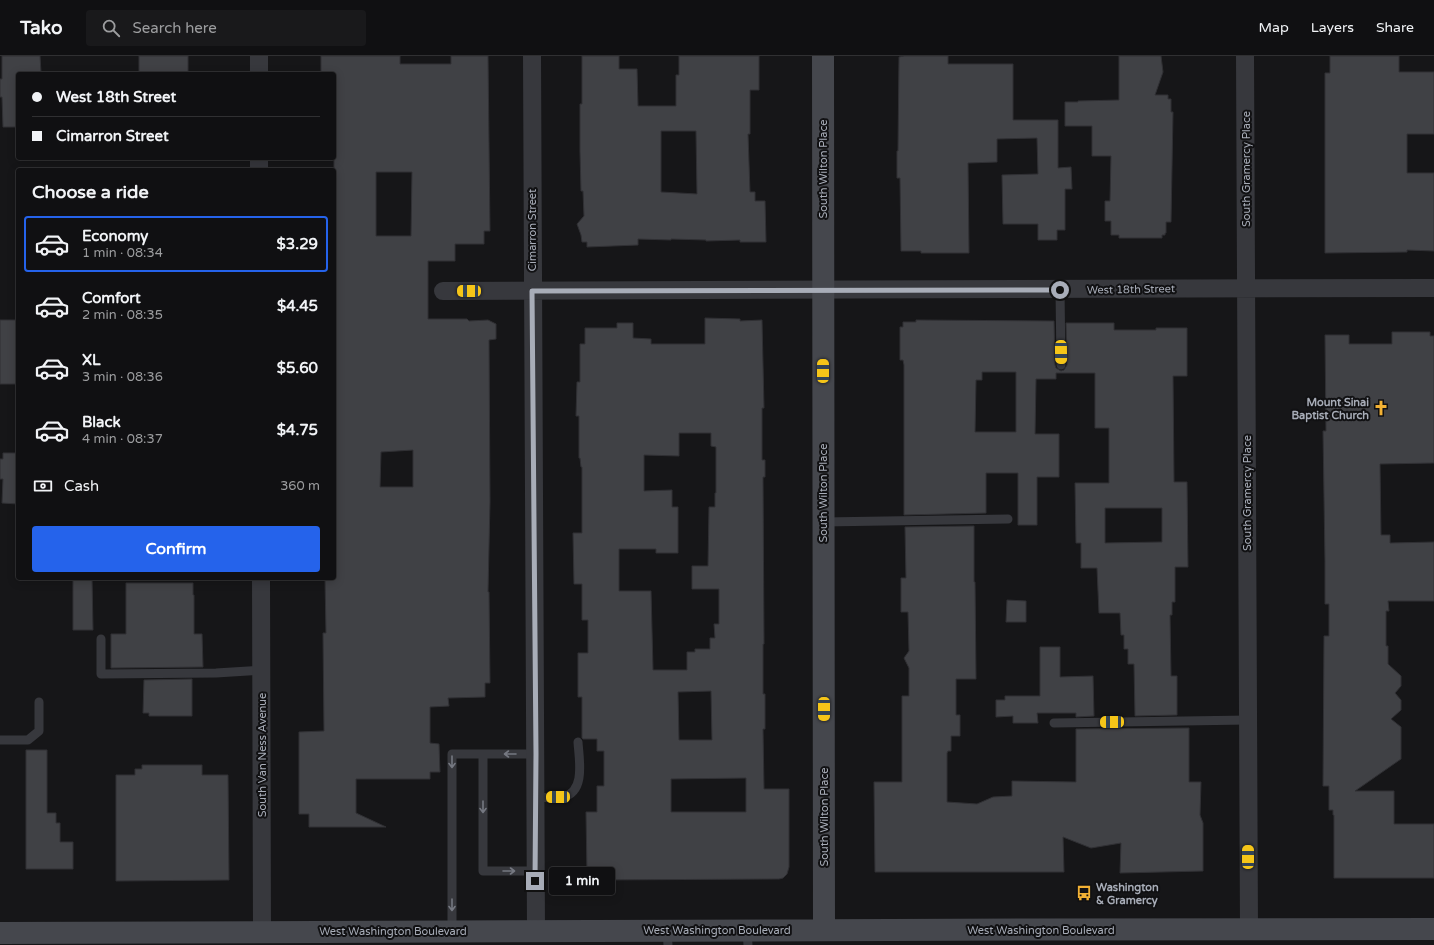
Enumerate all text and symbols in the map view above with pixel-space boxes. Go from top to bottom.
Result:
search box [86,10,366,46]
text: Tako [20,17,62,39]
icon: search [100,17,122,39]
text: Search here [132,19,217,37]
text: Map [1259,19,1289,36]
text: Layers [1311,19,1354,36]
text: Share [1376,19,1414,36]
text: West 18th Street [56,88,176,106]
street label: South Gramercy Place [1240,111,1253,227]
street label: South Wilton Place [817,119,830,219]
text: Cimarron Street [56,127,169,145]
text: Choose a ride [32,181,149,203]
street label: Cimarron Street [526,189,539,271]
icon: car [34,226,70,262]
text: Economy [82,227,148,245]
text: $3.29 [277,235,318,253]
text: 1 min · 08:34 [82,245,163,261]
route start [1051,281,1069,299]
street label: West 18th Street [1087,282,1175,297]
car [457,285,481,297]
icon: car [34,288,70,324]
text: Comfort [82,289,141,307]
text: $4.45 [277,297,318,315]
text: 2 min · 08:35 [82,307,163,323]
car [1055,340,1067,364]
icon: car [34,350,70,386]
text: XL [82,351,101,369]
text: $5.60 [277,359,318,377]
car [817,359,829,383]
text: 3 min · 08:36 [82,369,163,385]
place label: Mount Sinai Baptist Church [1291,396,1369,423]
church icon: Mount Sinai Baptist Church [1372,399,1390,417]
icon: car [34,412,70,448]
text: Black [82,413,121,431]
text: $4.75 [277,421,318,439]
text: 4 min · 08:37 [82,431,163,447]
street label: South Gramercy Place [1241,435,1254,551]
street label: South Wilton Place [817,443,830,543]
icon: cash [32,475,54,497]
text: Cash [64,477,99,495]
text: 360 m [280,478,320,494]
button: Confirm [32,526,320,572]
street label: South Van Ness Avenue [256,693,269,817]
car [818,697,830,721]
car [1100,716,1124,728]
one-way arrow [504,750,517,758]
one-way arrow [448,755,456,768]
street label: South Wilton Place [818,767,831,867]
car [546,791,570,803]
one-way arrow [479,800,487,813]
car [1242,845,1254,869]
one-way arrow [502,867,515,875]
callout: 1 min [549,867,615,895]
route end [526,872,544,890]
text: 1 min [565,873,599,889]
place label: Washington & Gramercy [1096,881,1159,908]
bus stop icon: Washington & Gramercy [1075,884,1093,902]
one-way arrow [448,898,456,911]
street label: West Washington Boulevard [643,924,791,937]
street label: West Washington Boulevard [967,924,1115,937]
street label: West Washington Boulevard [319,925,467,938]

